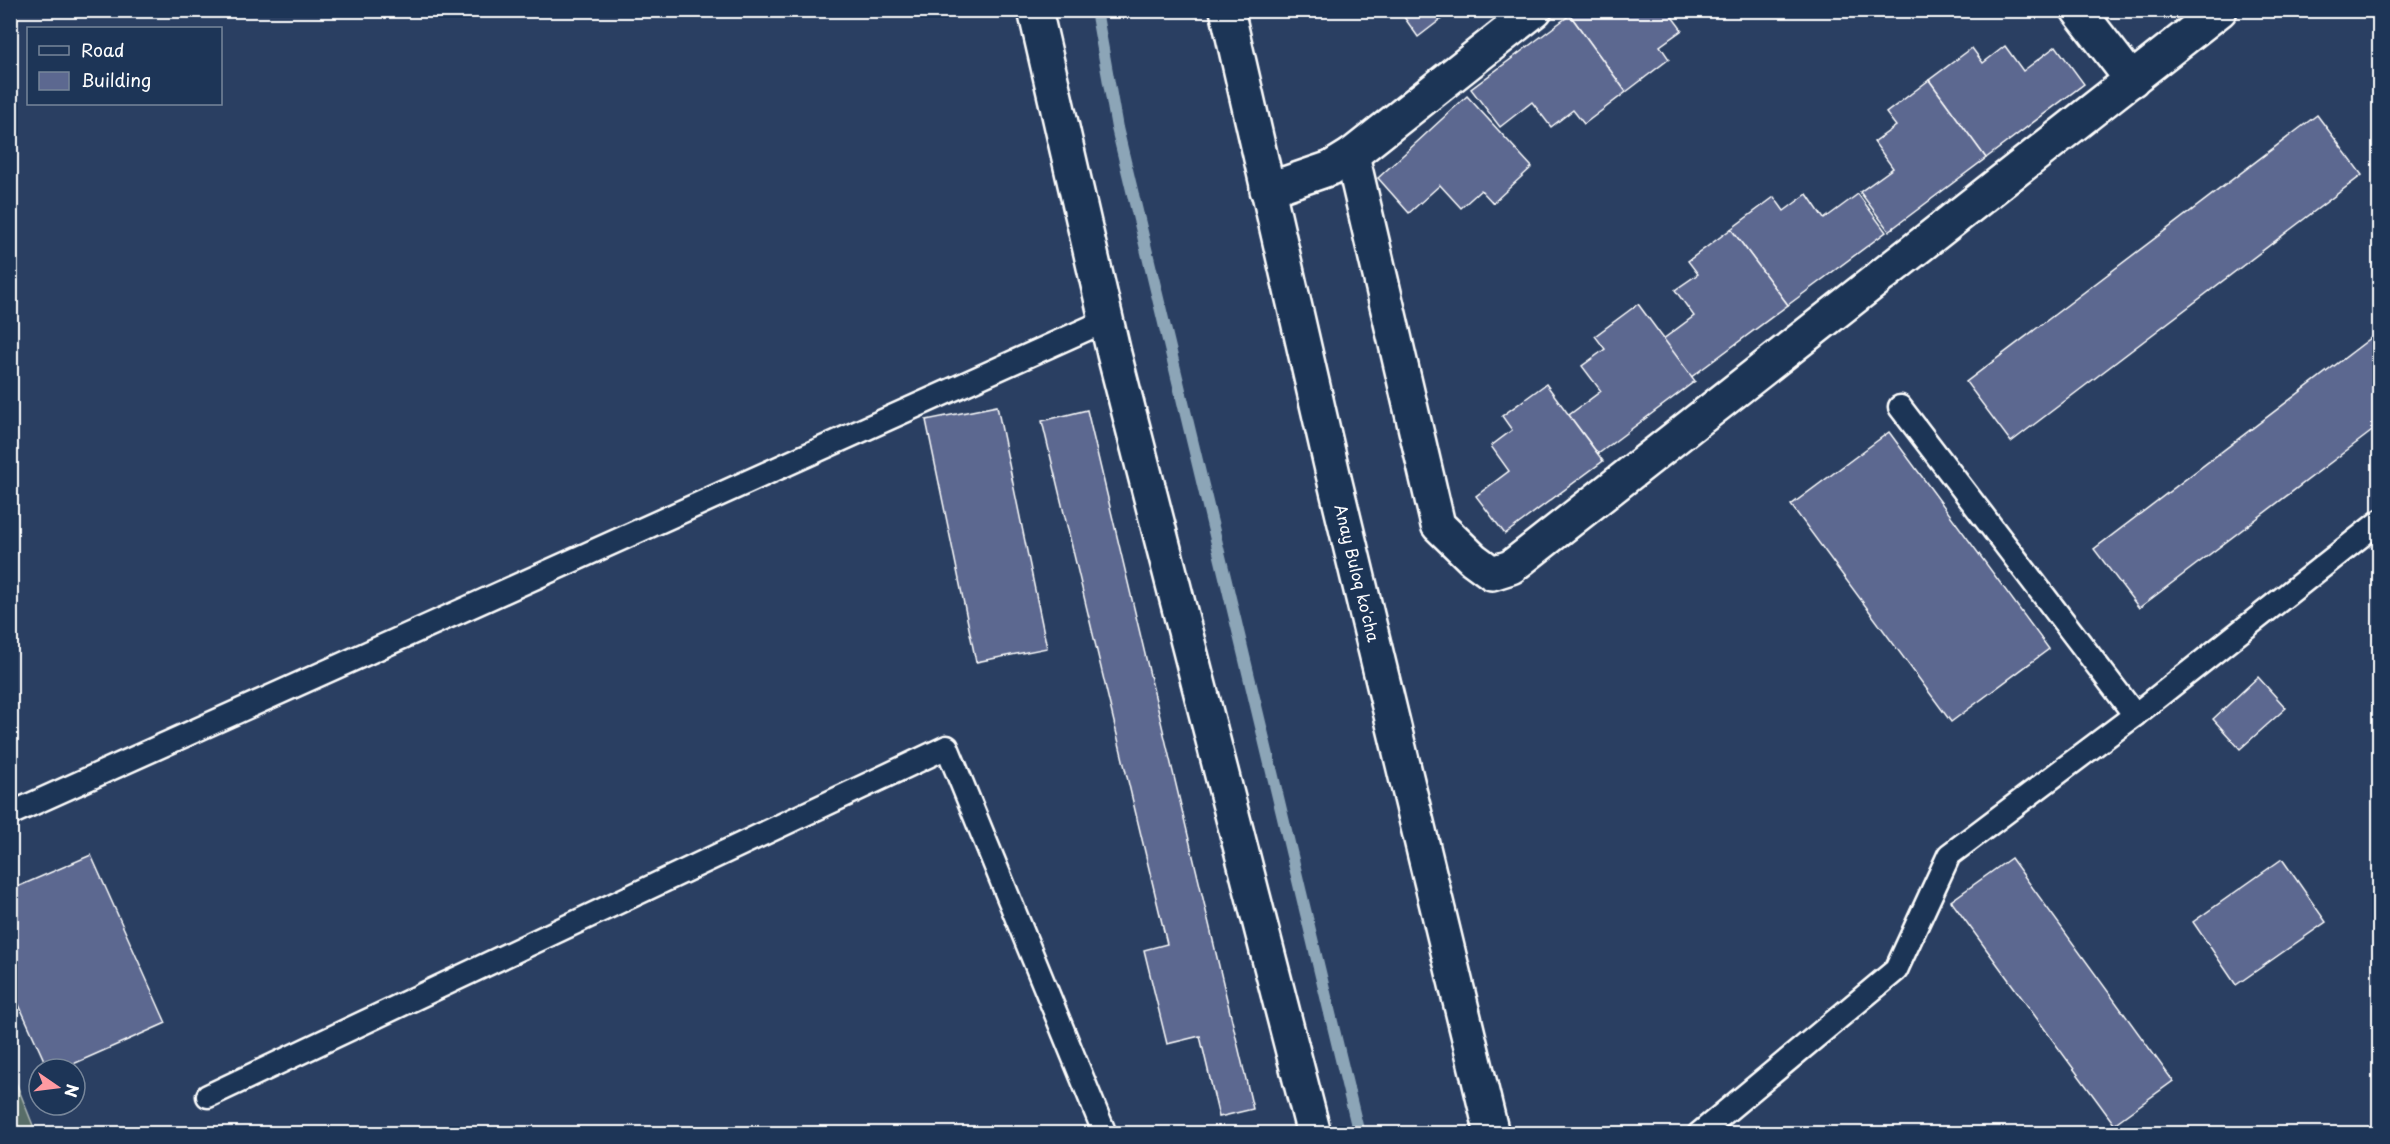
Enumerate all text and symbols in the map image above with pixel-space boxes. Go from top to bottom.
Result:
legend [27,27,222,105]
text: Road [81,36,125,63]
text: Building [81,66,151,93]
street label: Anay Buloq ko'cha [1329,501,1387,644]
north arrow [27,1057,87,1117]
text: N [59,1082,86,1100]

